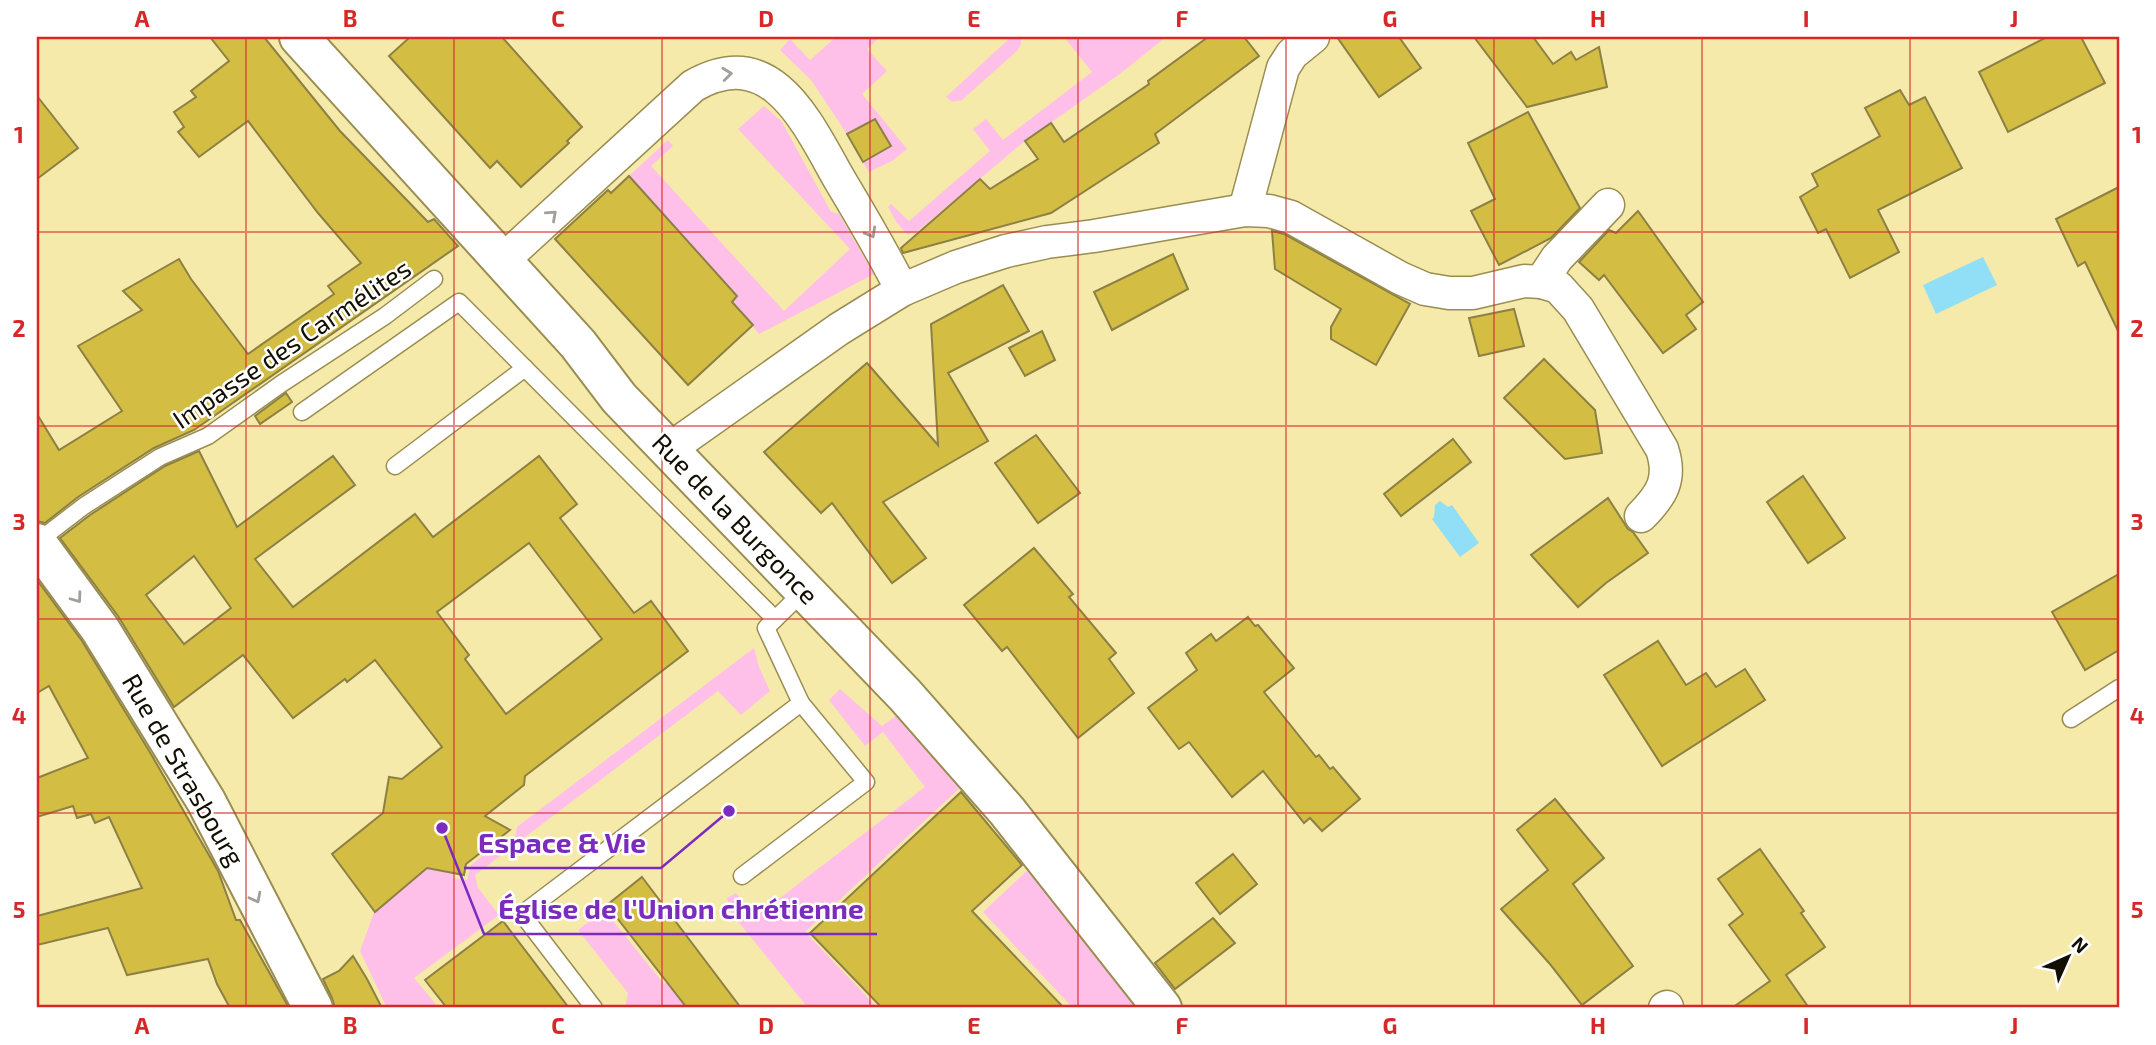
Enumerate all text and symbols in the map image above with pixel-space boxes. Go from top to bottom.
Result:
text: A [134,4,150,32]
text: B [343,4,357,32]
text: C [551,4,565,32]
text: D [758,4,774,32]
text: E [967,4,981,32]
text: F [1176,4,1189,32]
text: G [1383,4,1397,32]
text: H [1590,4,1606,32]
text: I [1803,4,1809,32]
text: J [2010,4,2018,32]
one-way arrow [721,66,732,81]
text: 1 [14,120,24,148]
text: 1 [2132,120,2142,148]
one-way arrow [544,211,557,223]
one-way arrow [863,225,876,238]
street label: Impasse des Carmélites [166,251,416,434]
text: 2 [12,314,26,342]
text: 2 [2130,314,2144,342]
street label: Rue de la Burgonce [647,426,825,610]
text: 3 [12,507,26,535]
text: 3 [2130,507,2144,535]
one-way arrow [69,590,82,603]
street label: Rue de Strasbourg [117,668,252,871]
text: 4 [12,701,26,729]
text: 4 [2130,701,2144,729]
callout: Espace & Vie [464,819,661,868]
text: Espace & Vie [478,825,646,859]
callout: Église de l'Union chrétienne [484,885,877,934]
one-way arrow [248,891,262,903]
text: Église de l'Union chrétienne [498,891,864,925]
text: 5 [13,895,25,923]
text: 5 [2131,895,2143,923]
north arrow [2034,922,2104,992]
text: N [2067,932,2093,958]
text: A [134,1011,150,1039]
text: B [343,1011,357,1039]
text: C [551,1011,565,1039]
text: D [758,1011,774,1039]
text: E [967,1011,981,1039]
text: F [1176,1011,1189,1039]
text: G [1383,1011,1397,1039]
text: H [1590,1011,1606,1039]
text: I [1803,1011,1809,1039]
text: J [2010,1011,2018,1039]

